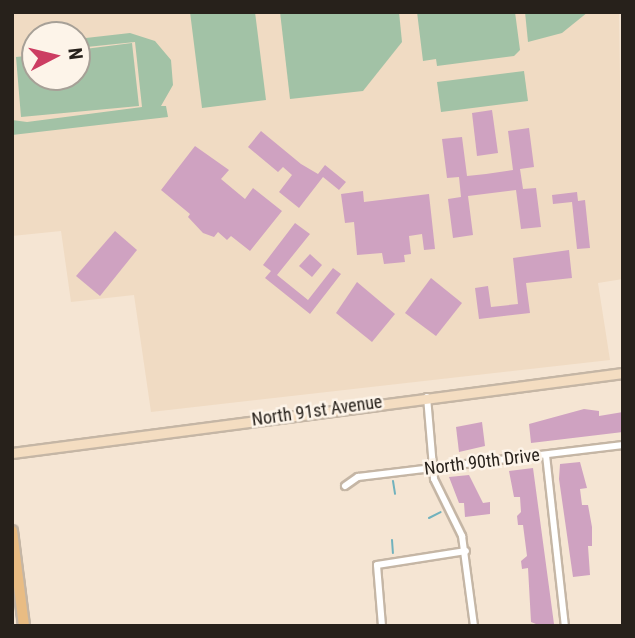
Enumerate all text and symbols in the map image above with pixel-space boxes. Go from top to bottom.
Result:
north arrow [21,21,91,91]
text: N [63,46,87,61]
street label: North 91st Avenue [250,391,384,431]
street label: North 90th Drive [423,444,541,480]

